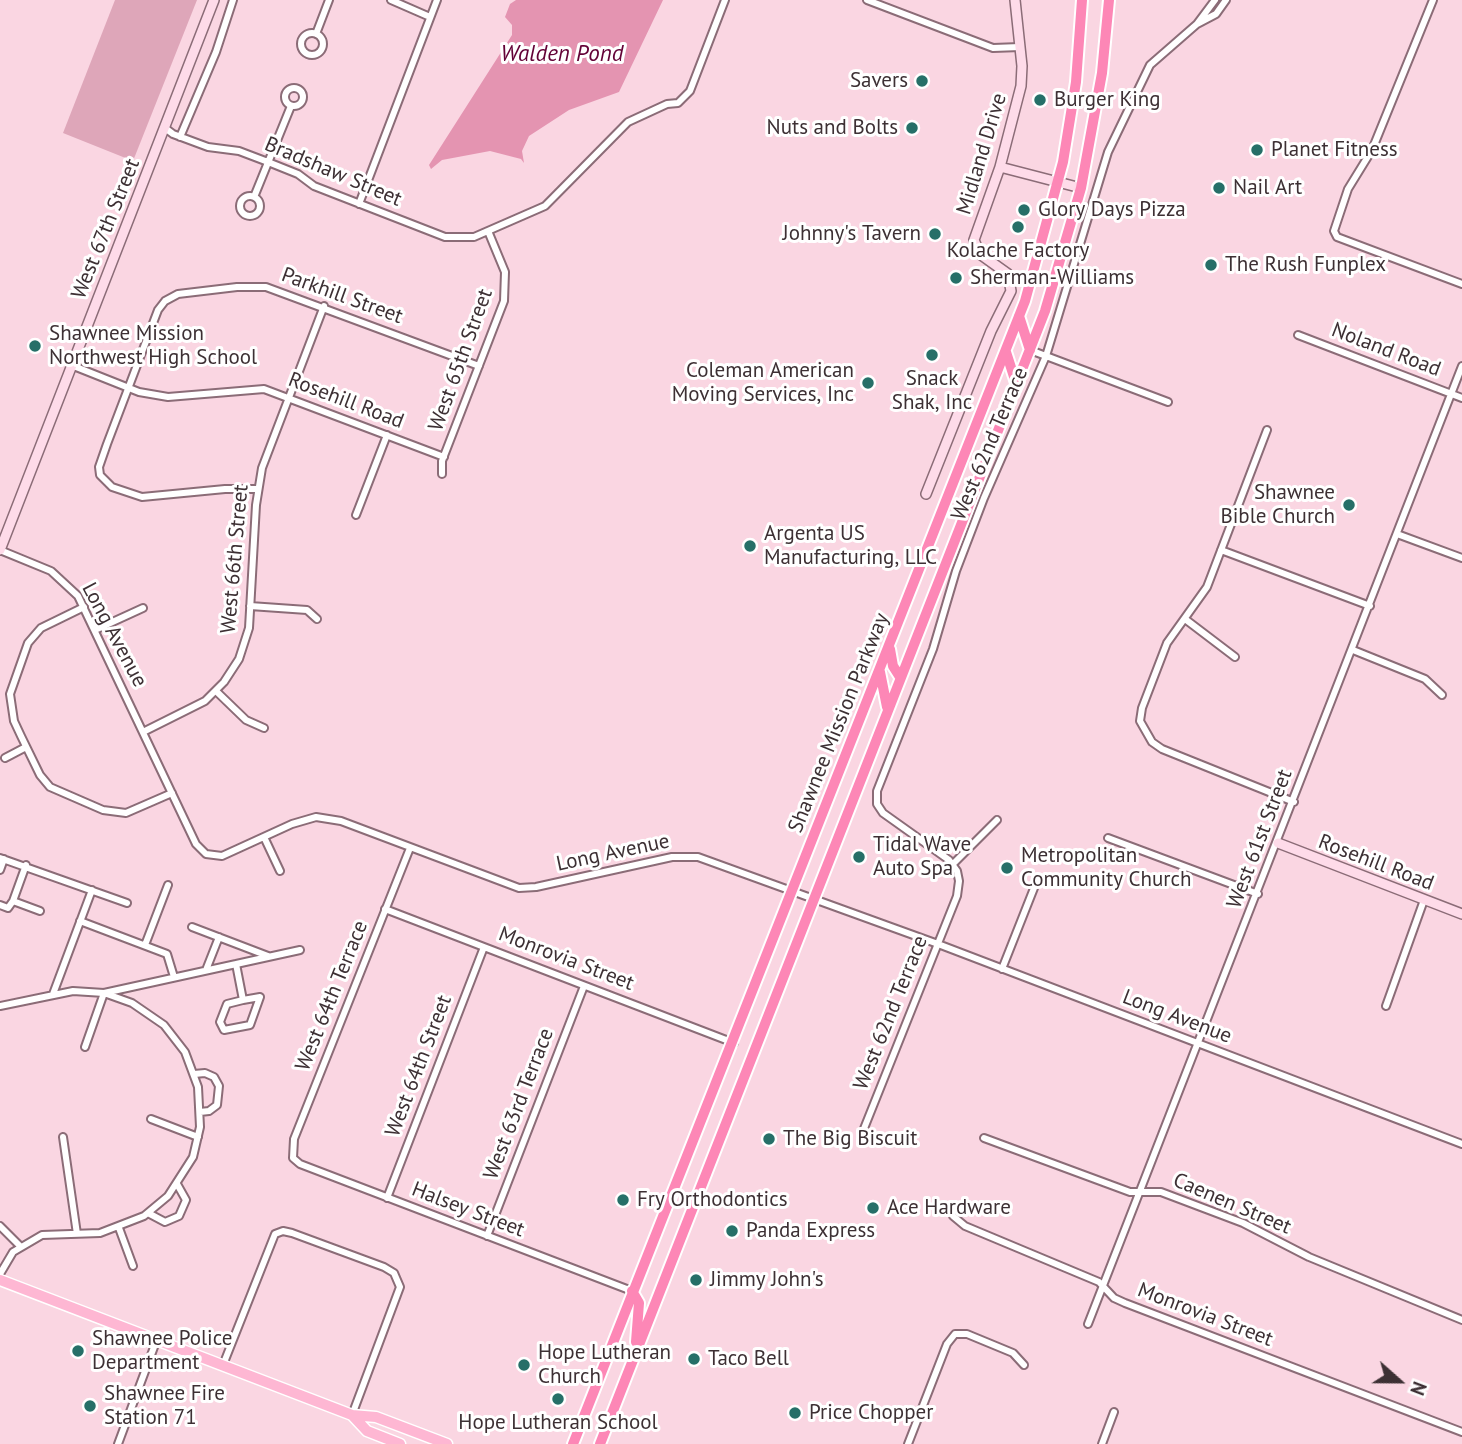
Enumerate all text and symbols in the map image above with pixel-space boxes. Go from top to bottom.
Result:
water label: Walden Pond [501,40,623,68]
place label: Savers [850,68,908,94]
marker: Savers [914,73,930,89]
place label: Burger King [1054,87,1161,113]
street label: Midland Drive [952,90,1012,218]
marker: Burger King [1032,92,1048,108]
place label: Nuts and Bolts [767,115,898,141]
marker: Nuts and Bolts [904,120,920,136]
street label: Bradshaw Street [261,132,405,212]
place label: Planet Fitness [1271,137,1398,163]
marker: Planet Fitness [1249,142,1265,158]
street label: West 67th Street [66,155,146,303]
place label: Nail Art [1233,175,1302,201]
marker: Nail Art [1211,180,1227,196]
place label: Glory Days Pizza [1038,197,1186,223]
marker: Glory Days Pizza [1016,202,1032,218]
marker: Kolache Factory [1010,219,1026,235]
place label: Johnny's Tavern [783,221,921,247]
marker: Johnny's Tavern [927,226,943,242]
place label: Kolache Factory [947,238,1089,264]
place label: The Rush Funplex [1225,252,1386,278]
marker: The Rush Funplex [1203,257,1219,273]
street label: Parkhill Street [278,262,406,330]
place label: Sherman-Williams [970,265,1134,291]
marker: Sherman-Williams [948,270,964,286]
street label: West 65th Street [424,285,498,435]
street label: Noland Road [1328,318,1444,382]
place label: Shawnee Mission Northwest High School [49,321,257,371]
marker: Shawnee Mission Northwest High School [27,338,43,354]
marker: Snack Shak, Inc [924,347,940,363]
place label: Coleman American Moving Services, Inc [672,358,854,408]
street label: West 62nd Terrace [946,364,1034,524]
place label: Snack Shak, Inc [892,366,972,416]
street label: Rosehill Road [285,367,407,435]
marker: Coleman American Moving Services, Inc [860,375,876,391]
place label: Shawnee Bible Church [1220,480,1335,530]
street label: West 66th Street [216,483,254,635]
marker: Shawnee Bible Church [1341,497,1357,513]
place label: Argenta US Manufacturing, LLC [764,521,937,571]
marker: Argenta US Manufacturing, LLC [742,538,758,554]
street label: Long Avenue [76,578,152,692]
street label: Shawnee Mission Parkway [783,609,895,837]
street label: West 61st Street [1222,766,1298,912]
street label: Long Avenue [554,829,672,877]
street label: Rosehill Road [1315,829,1437,897]
place label: Tidal Wave Auto Spa [873,832,971,882]
place label: Metropolitan Community Church [1021,843,1191,893]
marker: Tidal Wave Auto Spa [851,849,867,865]
marker: Metropolitan Community Church [999,860,1015,876]
street label: West 64th Terrace [290,917,374,1075]
street label: Monrovia Street [495,922,637,996]
street label: West 62nd Terrace [849,932,933,1094]
street label: Long Avenue [1119,985,1235,1049]
street label: West 64th Street [380,992,458,1140]
street label: West 63rd Terrace [479,1025,559,1183]
place label: The Big Biscuit [783,1126,917,1152]
marker: The Big Biscuit [761,1131,777,1147]
street label: Caenen Street [1169,1168,1295,1240]
street label: Halsey Street [408,1177,528,1243]
place label: Fry Orthodontics [637,1187,787,1213]
marker: Fry Orthodontics [615,1192,631,1208]
place label: Ace Hardware [887,1195,1011,1221]
marker: Ace Hardware [865,1200,881,1216]
place label: Panda Express [746,1218,875,1244]
marker: Panda Express [724,1223,740,1239]
place label: Jimmy John's [710,1267,824,1293]
marker: Jimmy John's [688,1272,704,1288]
street label: Monrovia Street [1134,1278,1276,1352]
place label: Shawnee Police Department [92,1326,232,1376]
place label: Hope Lutheran Church [538,1340,671,1390]
marker: Shawnee Police Department [70,1343,86,1359]
place label: Taco Bell [708,1346,789,1372]
north arrow [1364,1346,1434,1416]
marker: Taco Bell [686,1351,702,1367]
marker: Hope Lutheran Church [516,1357,532,1373]
text: N [1405,1378,1432,1399]
place label: Shawnee Fire Station 71 [104,1381,225,1431]
marker: Hope Lutheran School [550,1391,566,1407]
marker: Shawnee Fire Station 71 [82,1398,98,1414]
place label: Price Chopper [809,1400,933,1426]
marker: Price Chopper [787,1405,803,1421]
place label: Hope Lutheran School [458,1410,658,1436]

